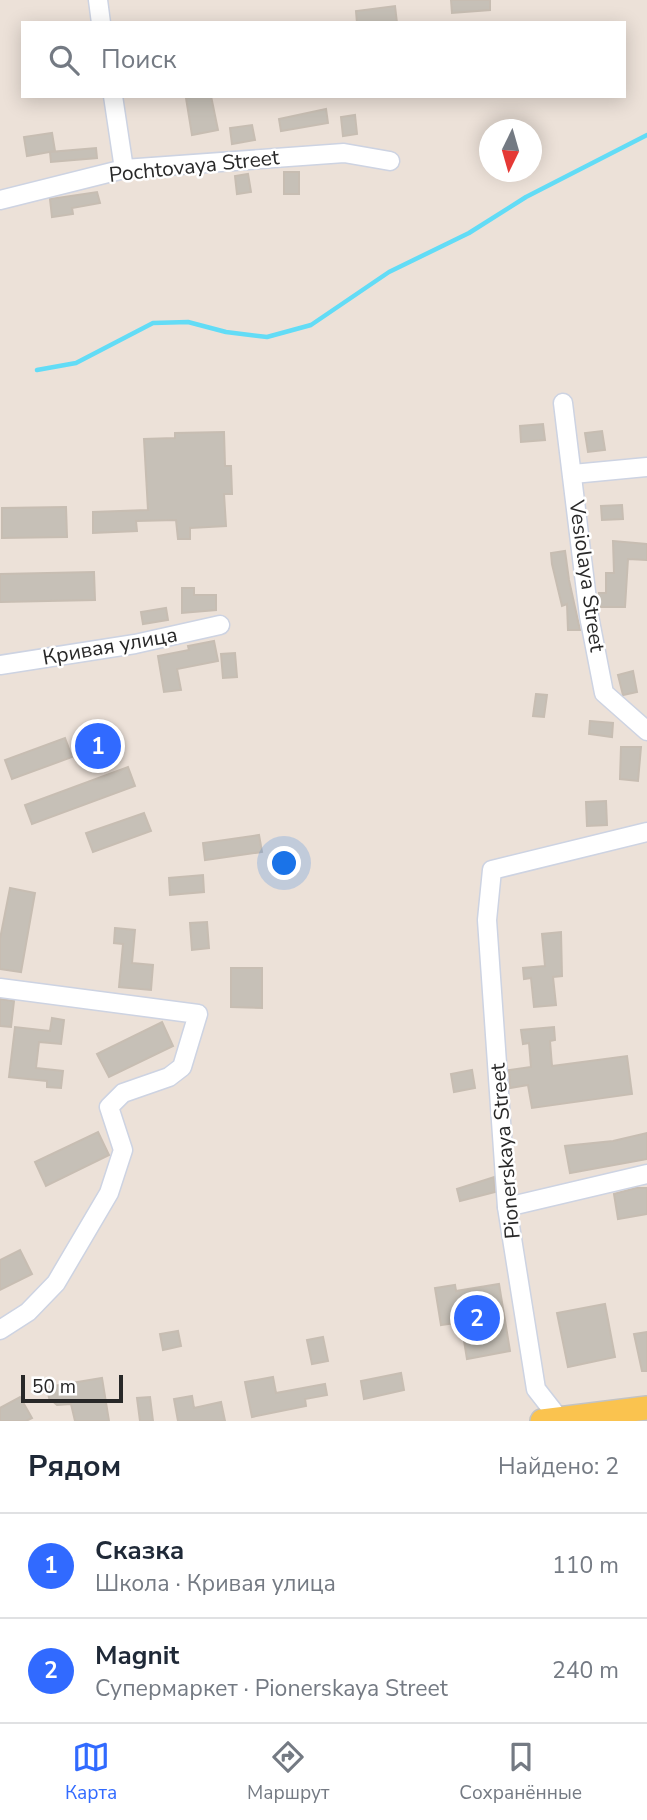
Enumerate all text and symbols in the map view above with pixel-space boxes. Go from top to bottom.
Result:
search box [21,21,626,98]
icon: search [45,41,83,79]
text: Поиск [101,42,177,77]
north arrow [479,119,542,182]
street label: Pochtovaya Street [108,143,281,189]
street label: Vesiolaya Street [562,497,612,654]
street label: Кривая улица [40,620,180,672]
pin: 1 [75,720,121,772]
your location [267,846,301,880]
street label: Pionerskaya Street [483,1061,527,1240]
pin: 2 [454,1292,500,1344]
scale bar [21,1372,122,1404]
text: 50 m [32,1374,76,1400]
text: Рядом [28,1446,121,1487]
text: Найдено: 2 [498,1451,619,1482]
text: Сказка [95,1533,184,1568]
text: 1 [44,1550,58,1581]
text: 110 m [552,1550,619,1581]
text: Школа · Кривая улица [95,1568,336,1599]
text: Magnit [95,1638,179,1673]
text: 2 [44,1655,58,1686]
text: 240 m [552,1655,619,1686]
text: Супермаркет · Pionerskaya Street [95,1673,448,1704]
tab: Карта [65,1738,117,1806]
tab: Маршрут [247,1738,330,1806]
tab: Сохранённые [459,1738,582,1806]

